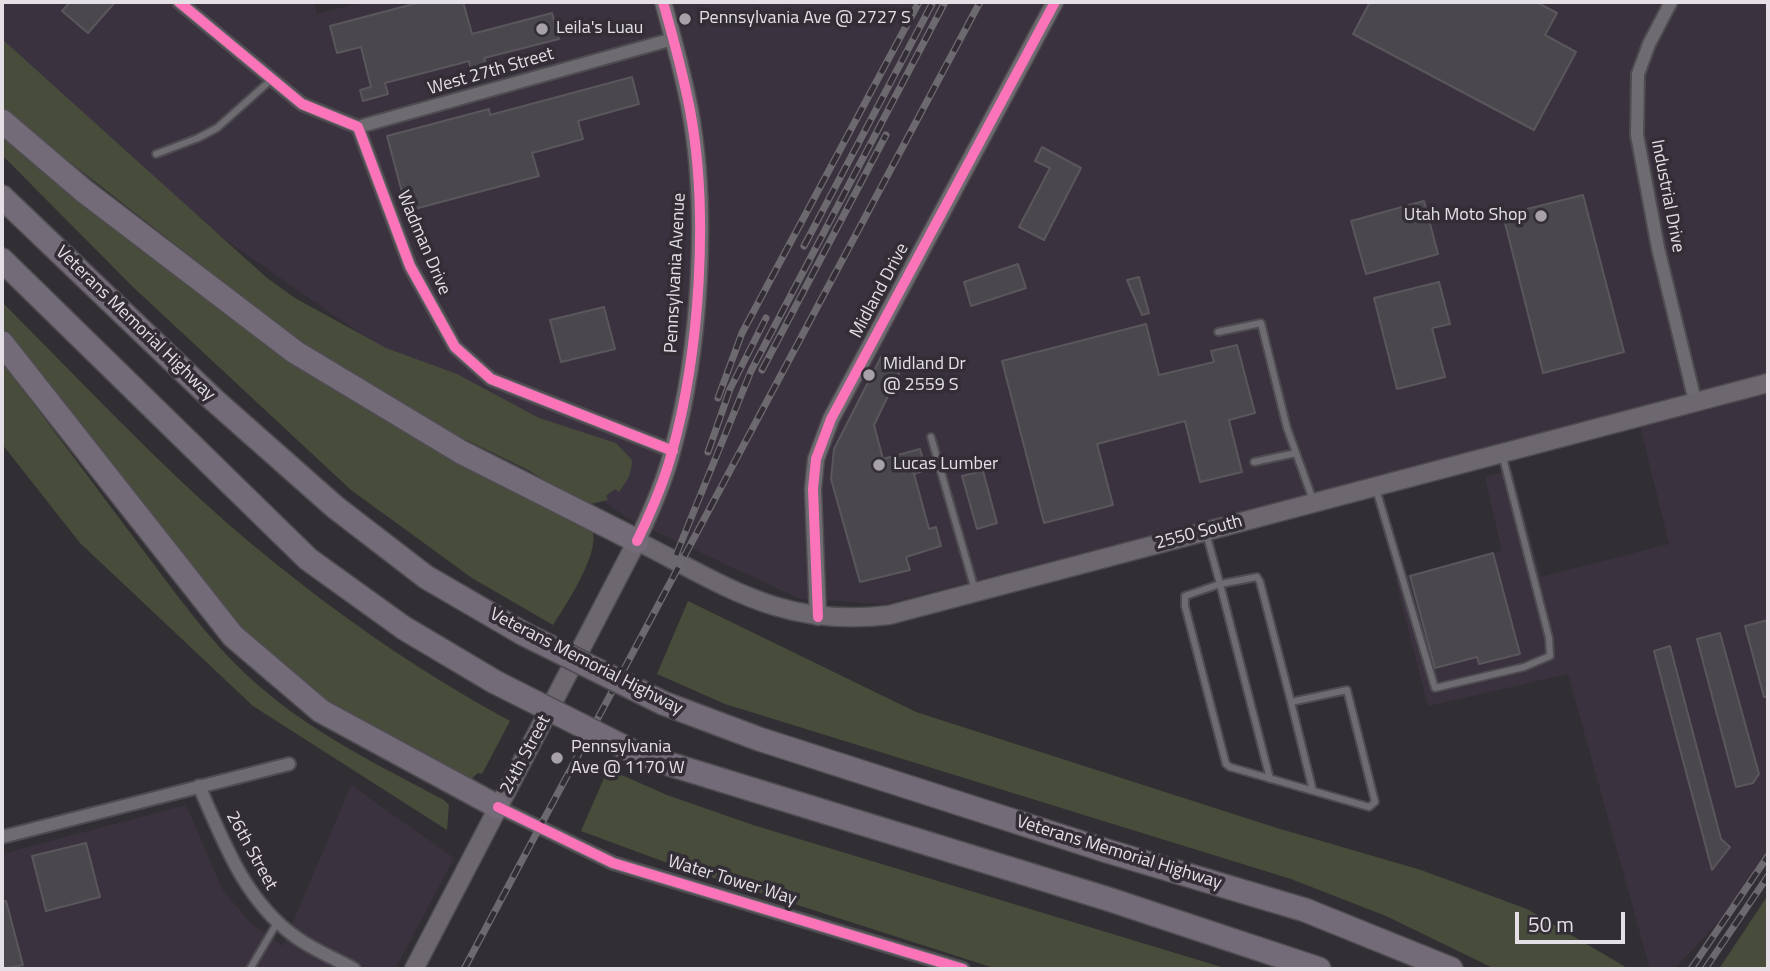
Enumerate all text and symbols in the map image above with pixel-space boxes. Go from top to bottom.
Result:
place label: Pennsylvania Ave @ 2727 S [699,8,911,30]
marker: Pennsylvania Ave @ 2727 S [677,11,693,27]
place label: Leila's Luau [556,18,643,40]
marker: Leila's Luau [534,21,550,37]
street label: West 27th Street [426,44,556,100]
street label: Industrial Drive [1645,138,1689,254]
street label: Wadman Drive [391,188,455,298]
street label: Pennsylvania Avenue [661,192,691,354]
place label: Utah Moto Shop [1404,205,1527,227]
marker: Utah Moto Shop [1533,208,1549,224]
street label: Midland Drive [846,240,914,342]
street label: Veterans Memorial Highway [51,242,219,406]
place label: Midland Dr @ 2559 S [883,354,966,396]
marker: Midland Dr @ 2559 S [861,367,877,383]
place label: Lucas Lumber [893,454,998,476]
marker: Lucas Lumber [871,457,887,473]
street label: 2550 South [1153,511,1245,555]
street label: Veterans Memorial Highway [486,604,686,720]
street label: 24th Street [496,712,556,798]
place label: Pennsylvania Ave @ 1170 W [571,737,685,780]
marker: Pennsylvania Ave @ 1170 W [549,750,565,766]
street label: 26th Street [221,808,281,894]
street label: Veterans Memorial Highway [1014,811,1224,895]
street label: Water Tower Way [665,851,799,911]
scale bar [1518,898,1628,942]
text: 50 m [1528,908,1574,940]

